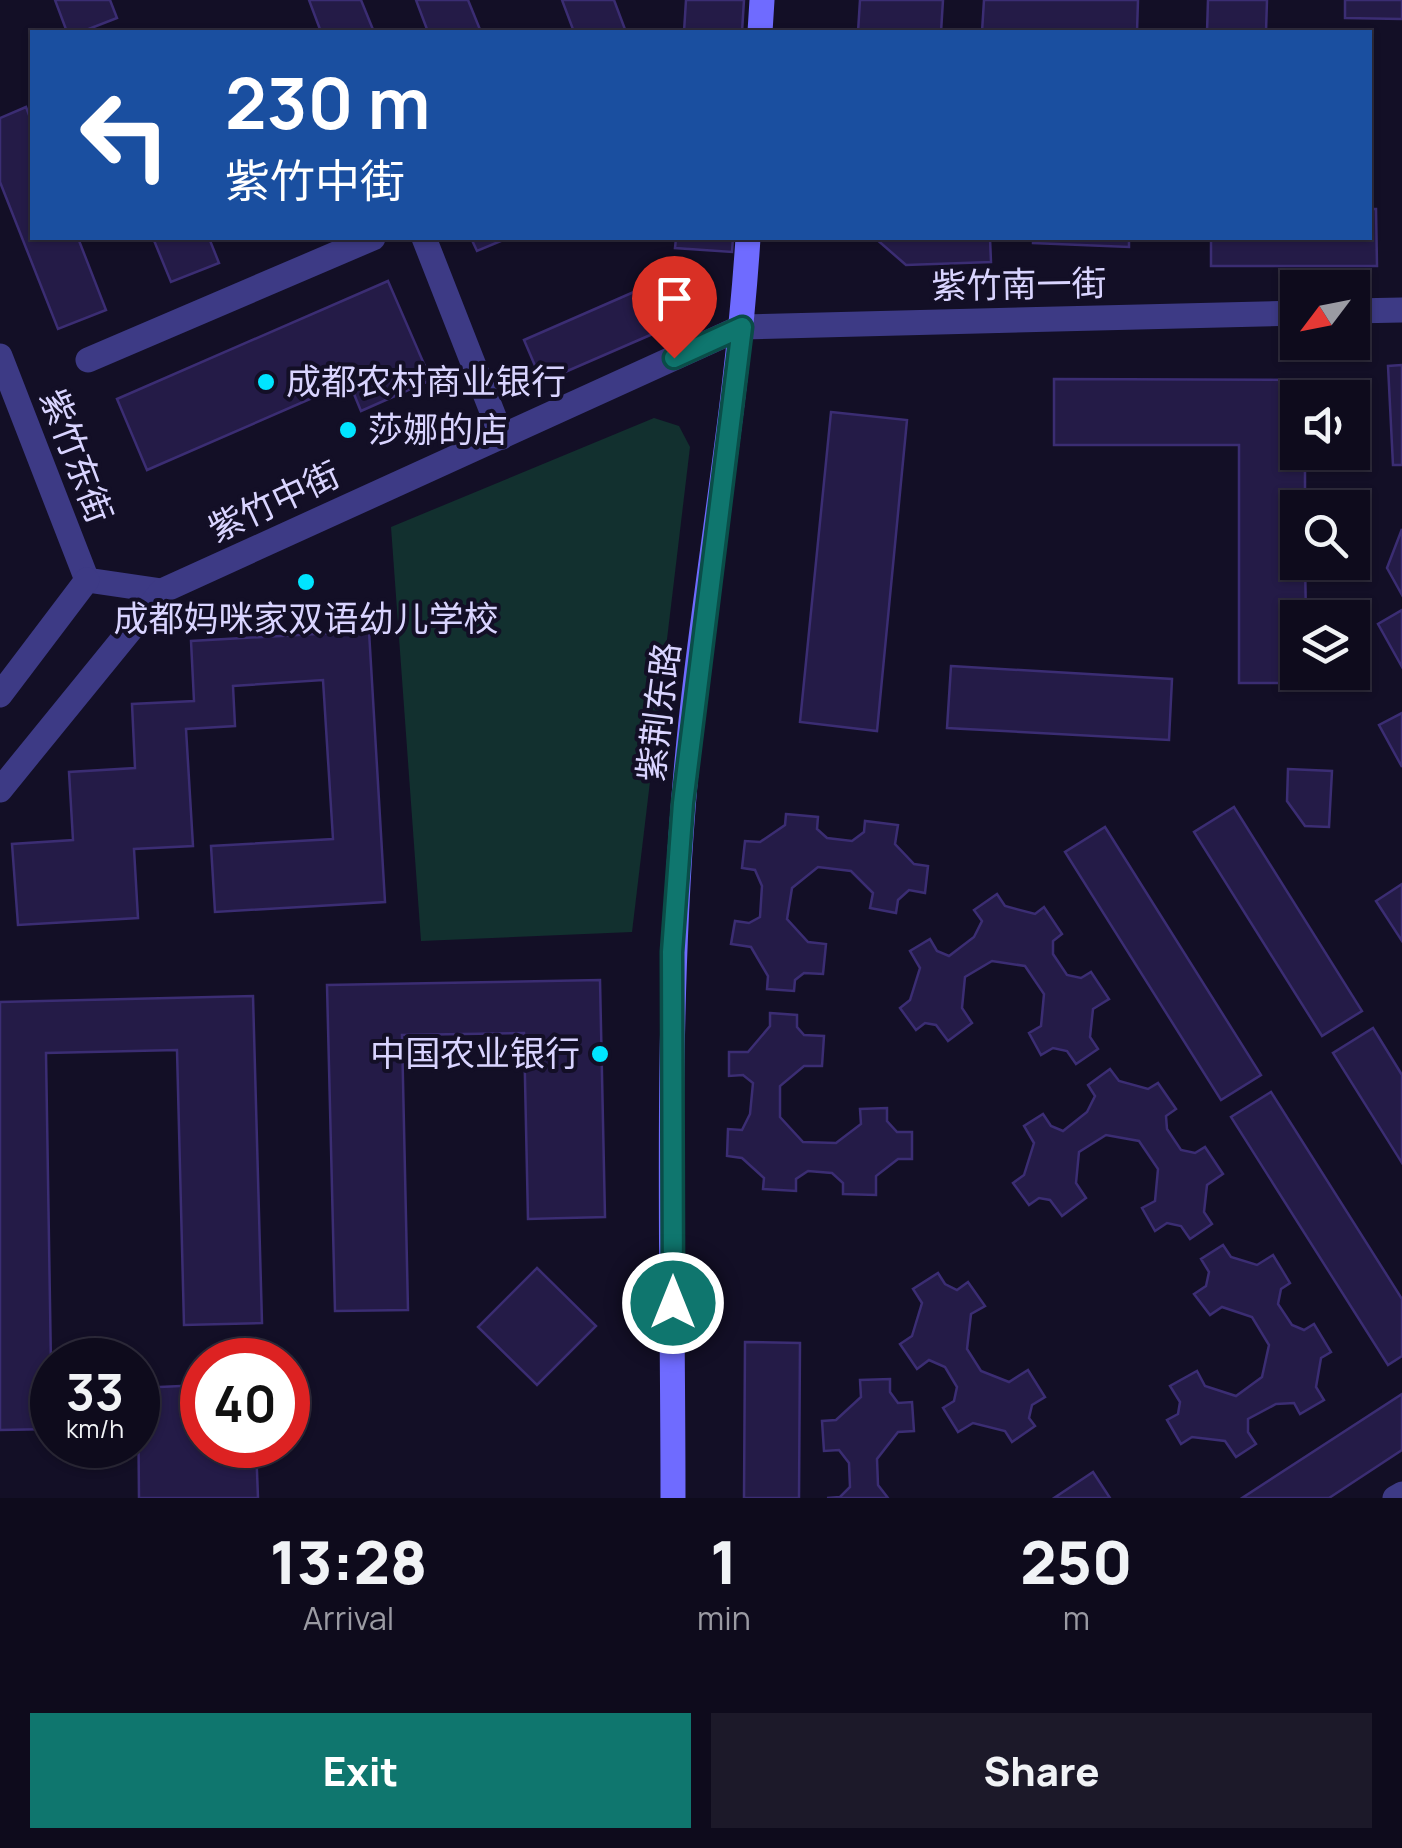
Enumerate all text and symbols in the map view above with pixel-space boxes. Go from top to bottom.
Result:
text: 230 m [225,54,430,150]
icon: left [60,70,190,200]
text: 紫竹中街 [225,149,405,211]
pin [632,256,717,359]
street label: 紫竹南一街 [931,258,1107,310]
north arrow [1280,270,1370,360]
map controls [1280,270,1370,690]
icon: arrive [647,271,702,326]
place label: 成都农村商业银行 [286,357,566,405]
marker: 成都农村商业银行 [255,371,277,393]
button: sound [1280,380,1370,470]
street label: 紫竹东街 [29,382,124,530]
place label: 莎娜的店 [368,405,508,453]
marker: 莎娜的店 [337,419,359,441]
street label: 紫竹中街 [200,450,347,552]
button: search [1280,490,1370,580]
marker: 成都妈咪家双语幼儿学校 [295,571,317,593]
place label: 成都妈咪家双语幼儿学校 [113,594,499,642]
button: layers [1280,600,1370,690]
street label: 紫荆东路 [626,639,690,784]
place label: 中国农业银行 [370,1029,580,1077]
marker: 中国农业银行 [589,1043,611,1065]
position arrow [621,1251,725,1355]
speed limit sign: 40 [180,1338,310,1468]
text: 33 [66,1357,124,1425]
text: km/h [66,1411,124,1446]
text: 13:28 [270,1520,427,1602]
text: 1 [710,1520,737,1602]
text: 250 [1020,1520,1132,1602]
text: Arrival [303,1596,394,1640]
text: min [697,1596,751,1640]
text: m [1063,1596,1090,1640]
button: Exit [30,1713,691,1828]
button: Share [711,1713,1372,1828]

